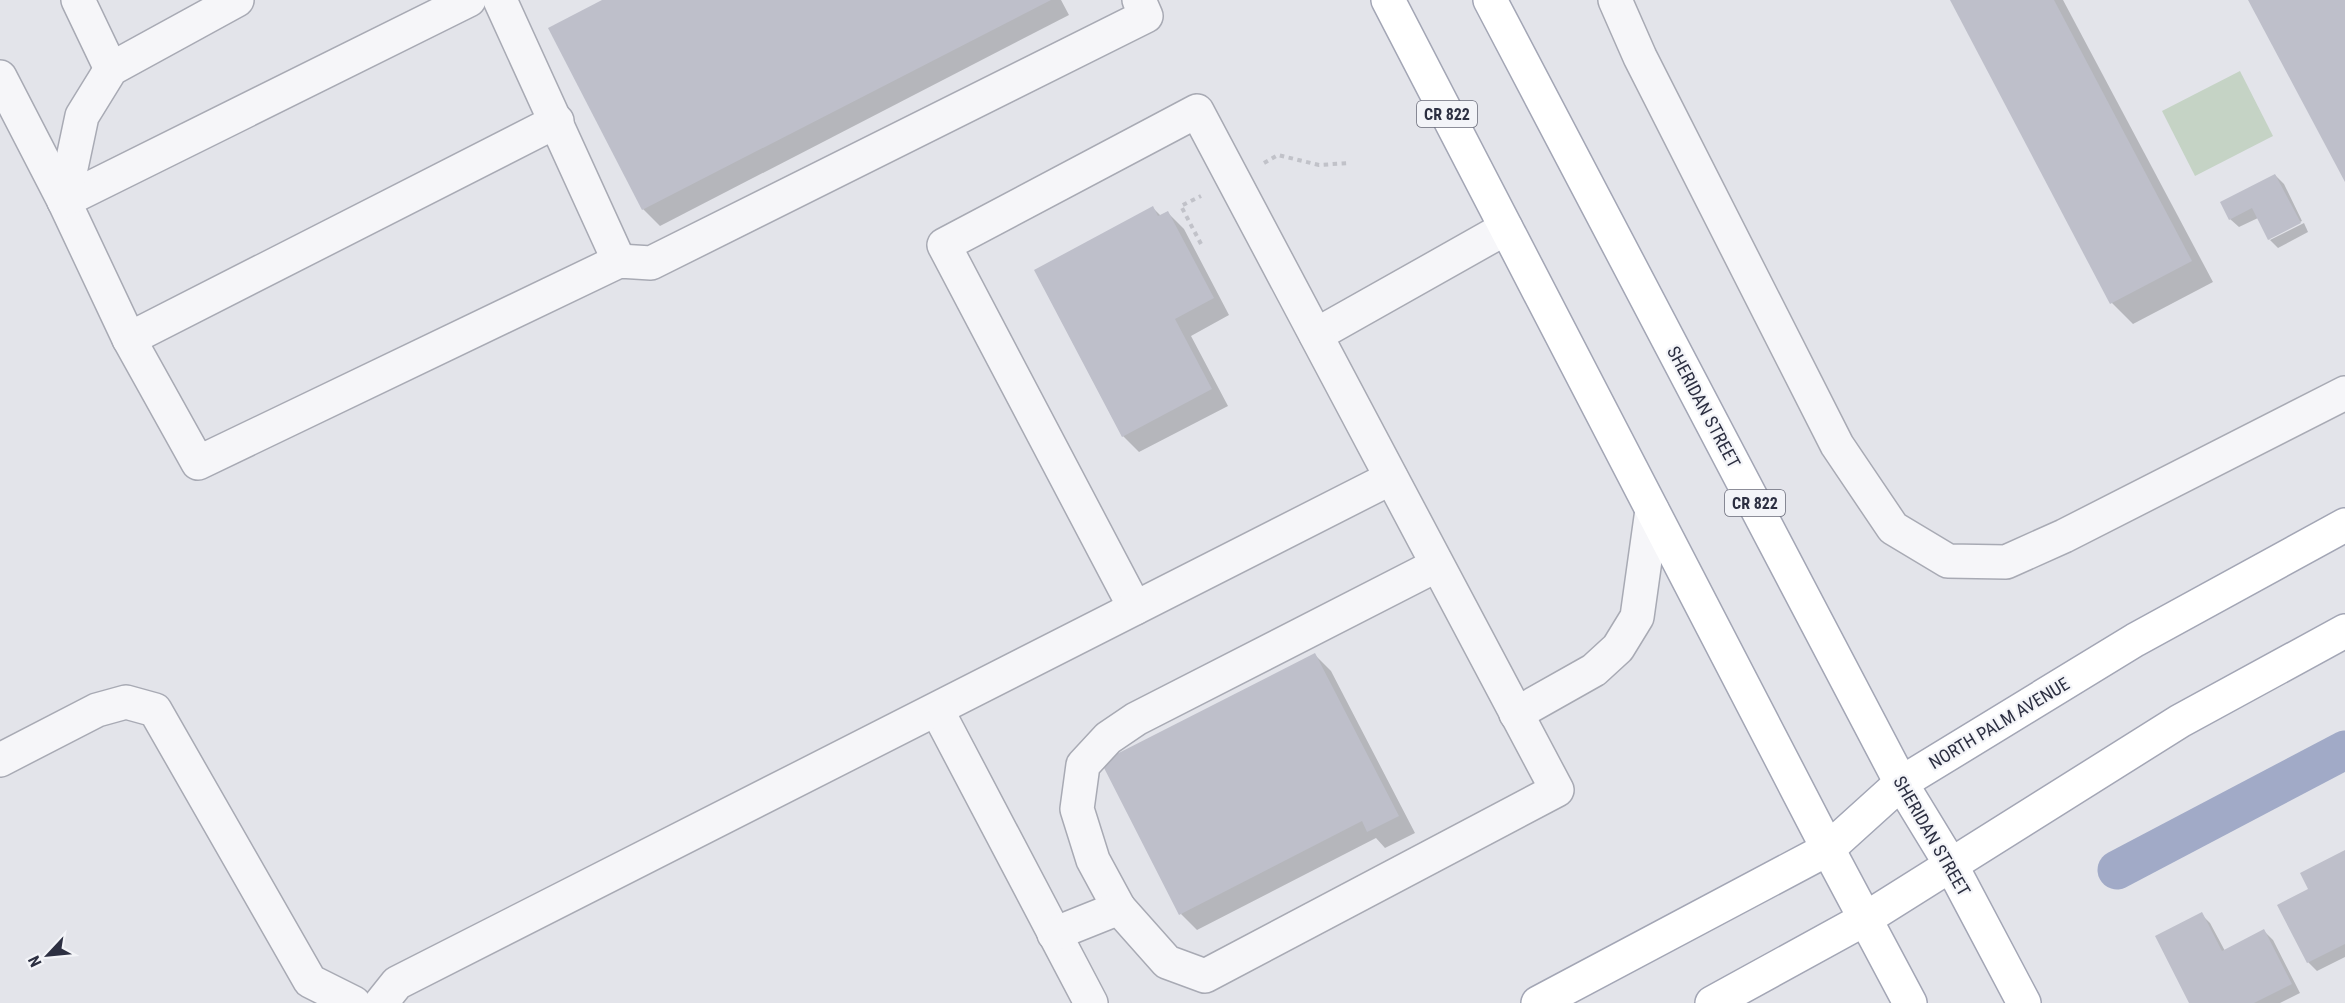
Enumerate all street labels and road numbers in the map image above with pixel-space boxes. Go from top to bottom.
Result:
road number: CR 822 [1417,101,1477,127]
street label: SHERIDAN STREET [1663,342,1745,472]
road number: CR 822 [1725,490,1785,516]
street label: NORTH PALM AVENUE [1925,673,2073,773]
street label: SHERIDAN STREET [1889,772,1975,900]

